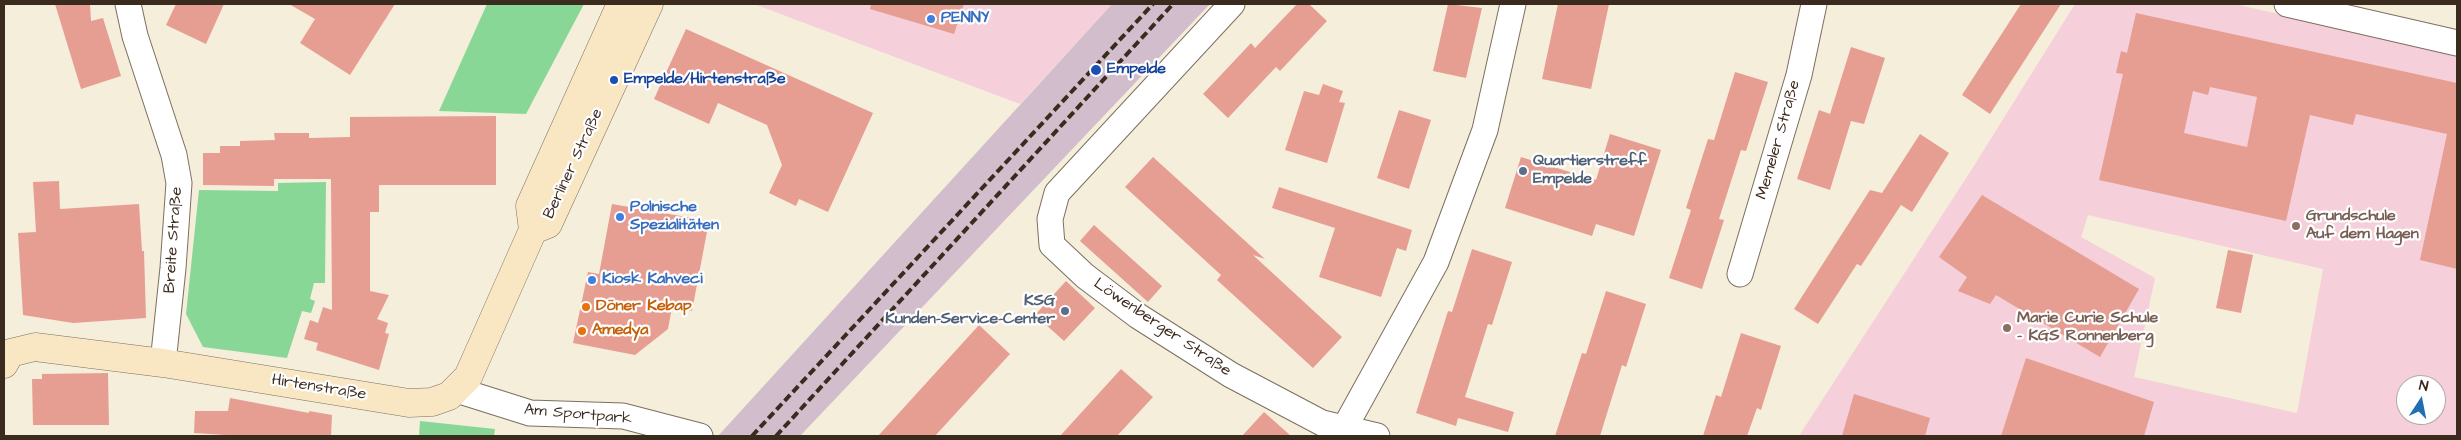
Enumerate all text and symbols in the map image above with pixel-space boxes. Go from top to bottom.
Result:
place label: PENNY [941,9,989,29]
marker: PENNY [925,13,937,25]
place label: Empelde [1107,60,1166,80]
marker: Empelde [1089,63,1103,77]
place label: Empelde/Hirtenstraße [624,70,786,90]
marker: Empelde/Hirtenstraße [608,74,620,86]
street label: Memeler Straße [1753,78,1805,202]
street label: Berliner Straße [540,106,608,222]
place label: Quartierstreff Empelde [1533,152,1647,190]
marker: Quartierstreff Empelde [1517,165,1529,177]
street label: Breite Straße [161,186,187,294]
place label: Polnische Spezialitäten [630,198,719,236]
place label: Grundschule Auf dem Hagen [2306,207,2419,245]
marker: Polnische Spezialitäten [614,211,626,223]
marker: Grundschule Auf dem Hagen [2290,220,2302,232]
place label: Kiosk Kahveci [602,270,703,290]
marker: Kiosk Kahveci [586,274,598,286]
street label: Löwenberger Straße [1089,275,1235,381]
place label: KSG Kunden-Service-Center [885,292,1055,330]
place label: Döner Kebap [596,297,692,317]
marker: Döner Kebap [580,301,592,313]
marker: KSG Kunden-Service-Center [1059,305,1071,317]
place label: Marie Curie Schule - KGS Ronnenberg [2017,309,2158,347]
place label: Amedya [592,321,648,341]
marker: Marie Curie Schule - KGS Ronnenberg [2001,322,2013,334]
marker: Amedya [576,325,588,337]
street label: Hirtenstraße [270,371,368,405]
north arrow [2396,375,2446,425]
text: N [2417,376,2430,397]
street label: Am Sportpark [523,401,633,429]

